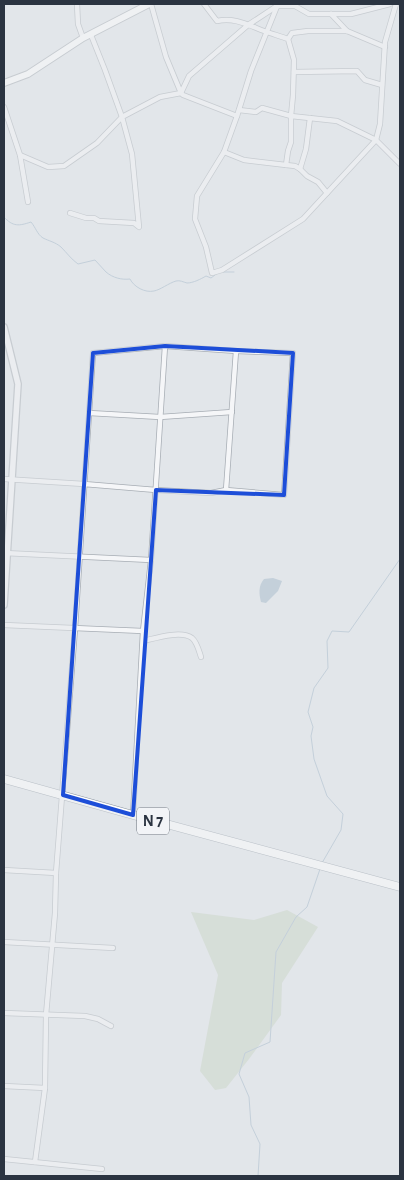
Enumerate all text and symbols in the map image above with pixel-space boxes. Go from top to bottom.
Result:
road number: N 7 [137,808,169,834]

